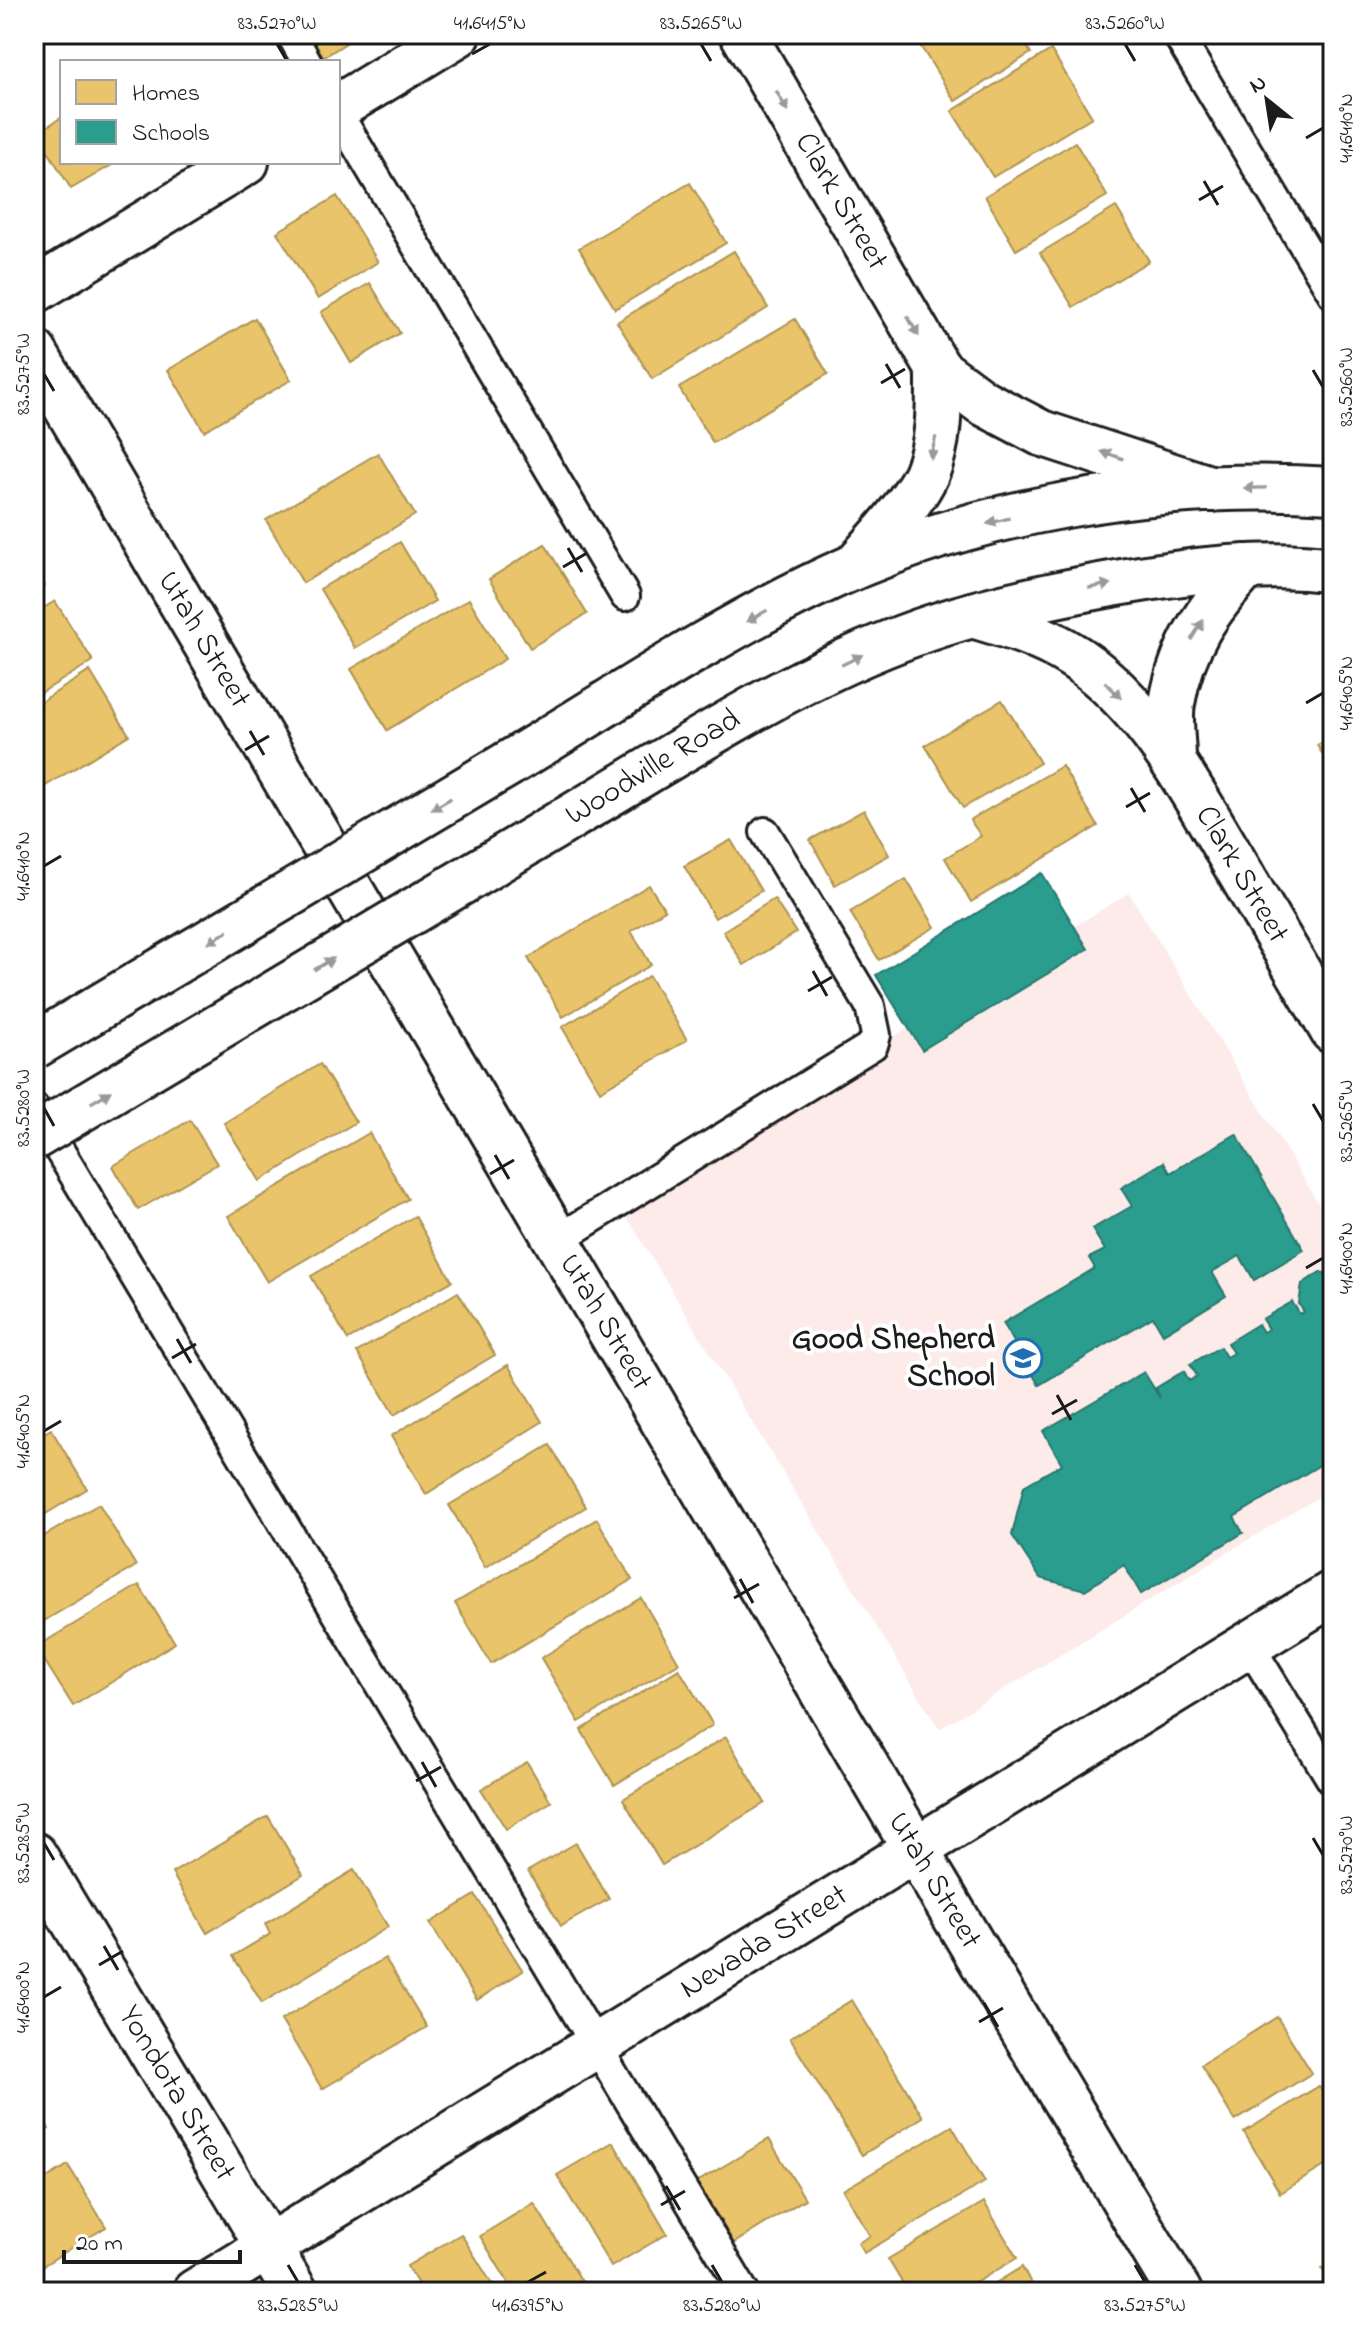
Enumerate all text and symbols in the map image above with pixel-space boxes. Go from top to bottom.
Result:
text: 83.5270°W [238,10,316,39]
text: 41.6415°N [454,10,526,39]
text: 83.5265°W [660,10,742,39]
text: 83.5260°W [1085,10,1165,39]
legend [60,60,340,164]
north arrow [1227,60,1307,140]
text: N [1244,68,1273,103]
text: Homes [132,77,200,112]
one-way arrow [775,90,789,112]
text: 41.6410°N [1333,93,1362,163]
text: Schools [132,117,210,152]
street label: Clark Street [782,124,900,280]
one-way arrow [906,315,920,337]
text: 83.5275°W [10,333,39,415]
text: 83.5260°W [1333,347,1362,427]
one-way arrow [926,435,939,460]
one-way arrow [1100,448,1124,460]
one-way arrow [1242,482,1267,494]
one-way arrow [985,515,1010,527]
street label: Utah Street [145,562,262,718]
one-way arrow [1088,579,1113,592]
one-way arrow [746,609,769,623]
one-way arrow [1190,619,1204,641]
one-way arrow [840,653,863,667]
text: 41.6405°N [1333,656,1362,730]
one-way arrow [1103,681,1122,699]
street label: Woodville Road [557,697,750,838]
one-way arrow [430,797,452,811]
street label: Clark Street [1182,797,1300,953]
text: 41.6410°N [10,831,39,901]
one-way arrow [207,930,229,944]
one-way arrow [313,957,335,971]
text: 83.5280°W [10,1069,39,1147]
text: 83.5265°W [1333,1080,1362,1162]
one-way arrow [90,1090,112,1104]
text: 41.6400°N [1333,1222,1362,1294]
street label: Utah Street [546,1245,664,1400]
place label: Good Shepherd School [792,1317,995,1401]
school or university icon: Good Shepherd School [1002,1337,1044,1379]
text: 41.6405°N [10,1394,39,1468]
text: 83.5285°W [10,1802,39,1884]
street label: Utah Street [875,1803,993,1958]
text: 83.5270°W [1333,1816,1362,1894]
street label: Nevada Street [671,1873,857,2012]
text: 41.6400°N [10,1961,39,2033]
street label: Yondota Street [106,1997,247,2191]
scale bar [64,2214,240,2264]
text: 20 m [76,2227,123,2262]
text: 83.5285°W [257,2292,339,2321]
text: 41.6395°N [492,2292,564,2321]
text: 83.5280°W [683,2292,761,2321]
text: 83.5275°W [1104,2292,1186,2321]

